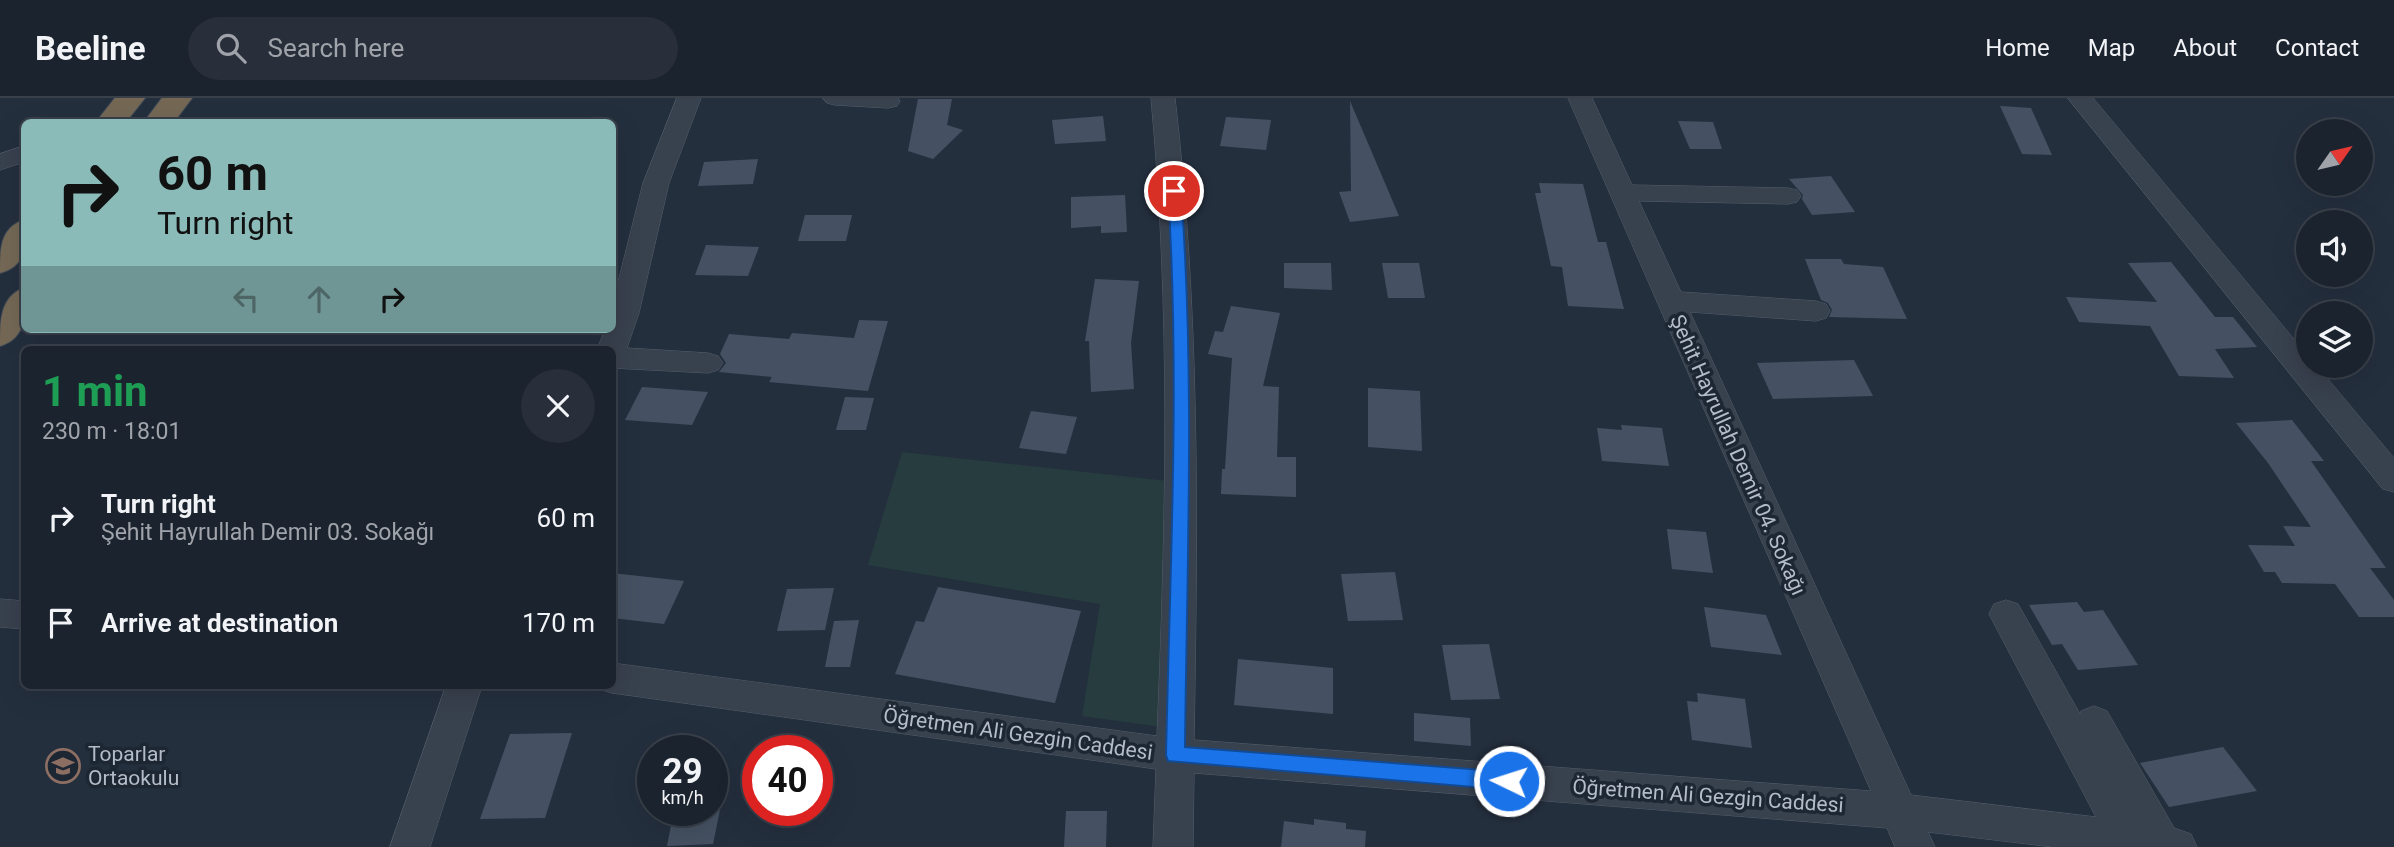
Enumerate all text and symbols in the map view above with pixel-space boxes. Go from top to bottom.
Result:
search box [188,17,678,80]
text: Beeline [35,29,146,68]
icon: search [212,29,250,67]
text: Search here [268,33,404,63]
text: Home [1985,34,2050,62]
text: Map [2088,34,2135,62]
text: About [2173,34,2237,62]
text: Contact [2275,34,2359,62]
north arrow [2296,119,2373,196]
map controls [2296,119,2373,378]
text: 60 m [157,145,268,202]
icon: right [42,147,133,238]
pin [1144,161,1204,221]
icon: arrive [1155,172,1193,210]
text: Turn right [157,204,293,242]
button: sound [2296,210,2373,287]
icon: left [227,280,265,318]
icon: ahead [300,280,338,318]
icon: right [373,280,411,318]
button: layers [2296,301,2373,378]
street label: Şehit Hayrullah Demir 04. Sokağı [1665,311,1811,599]
text: 1 min [42,367,148,416]
button: close [521,369,595,443]
text: 230 m · 18:01 [42,418,181,445]
text: Turn right [101,489,216,519]
icon: right [42,499,80,537]
text: 60 m [537,503,595,533]
text: Şehit Hayrullah Demir 03. Sokağı [101,519,434,546]
icon: arrive [42,604,80,642]
text: Arrive at destination [101,608,338,638]
text: 170 m [522,608,595,638]
street label: Öğretmen Ali Gezgin Caddesi [882,703,1154,765]
speed limit sign: 40 [742,735,833,826]
place label: Toparlar Ortaokulu [88,742,179,790]
position arrow [1472,744,1546,818]
school or university icon: Toparlar Ortaokulu [44,747,82,785]
text: 29 [662,751,703,792]
street label: Öğretmen Ali Gezgin Caddesi [1572,775,1844,817]
text: km/h [661,787,704,808]

